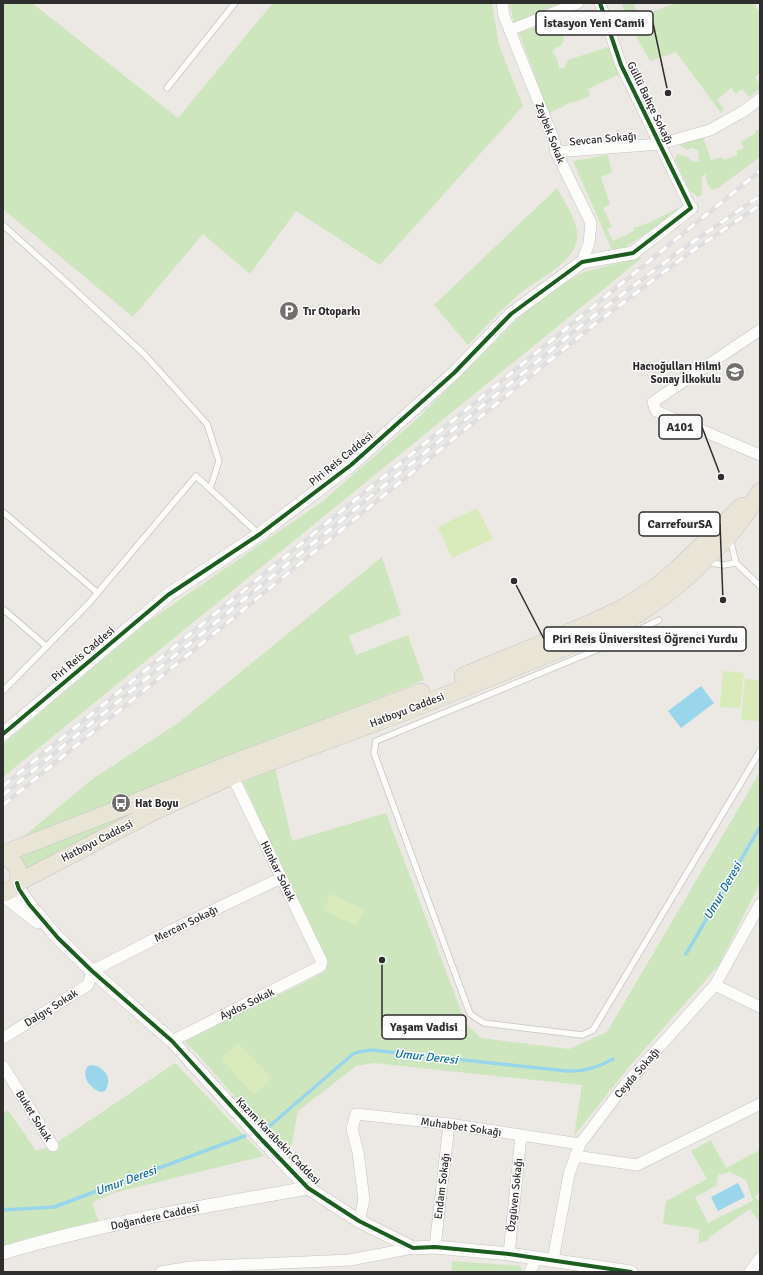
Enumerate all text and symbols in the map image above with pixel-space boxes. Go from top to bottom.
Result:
callout: İstasyon Yeni Camii [536,11,653,35]
text: İstasyon Yeni Camii [543,16,645,31]
street label: Güllü Bahçe Sokağı [624,59,676,147]
street label: Zeybek Sokak [532,101,568,166]
street label: Sevcan Sokağı [569,130,637,148]
parking icon: Tır Otoparkı [278,300,300,322]
place label: Tır Otoparkı [303,305,360,318]
place label: Hacıoğulları Hilmi Sonay İlkokulu [632,360,721,386]
school or university icon: Hacıoğulları Hilmi Sonay İlkokulu [724,361,746,383]
callout: A101 [659,415,702,439]
text: A101 [666,420,694,435]
street label: Piri Reis Caddesi [307,429,375,489]
callout: CarrefourSA [639,512,720,536]
text: CarrefourSA [648,517,713,532]
street label: Piri Reis Caddesi [49,624,117,684]
callout: Piri Reis Üniversitesi Öğrenci Yurdu [544,627,746,651]
text: Piri Reis Üniversitesi Öğrenci Yurdu [552,632,738,647]
street label: Hatboyu Caddesi [368,690,446,730]
bus stop icon: Hat Boyu [110,792,132,814]
place label: Hat Boyu [135,797,179,810]
street label: Hatboyu Caddesi [59,817,135,865]
street label: Hünkar Sokak [258,839,298,904]
water label: Umur Deresi [701,858,746,922]
street label: Mercan Sokağı [152,903,220,945]
street label: Aydos Sokak [218,985,277,1023]
street label: Dalgıç Sokak [22,986,81,1030]
callout: Yaşam Vadisi [382,1015,466,1039]
text: Yaşam Vadisi [389,1020,458,1035]
street label: Ceyda Sokağı [612,1045,662,1101]
water label: Umur Deresi [394,1046,460,1068]
street label: Buket Sokak [13,1088,55,1145]
street label: Kazım Karabekir Caddesi [233,1095,323,1187]
street label: Muhabbet Sokağı [420,1115,502,1139]
street label: Endam Sokağı [431,1152,453,1220]
street label: Özgüven Sokağı [504,1157,525,1233]
water label: Umur Deresi [93,1162,160,1199]
street label: Doğandere Caddesi [109,1201,201,1233]

